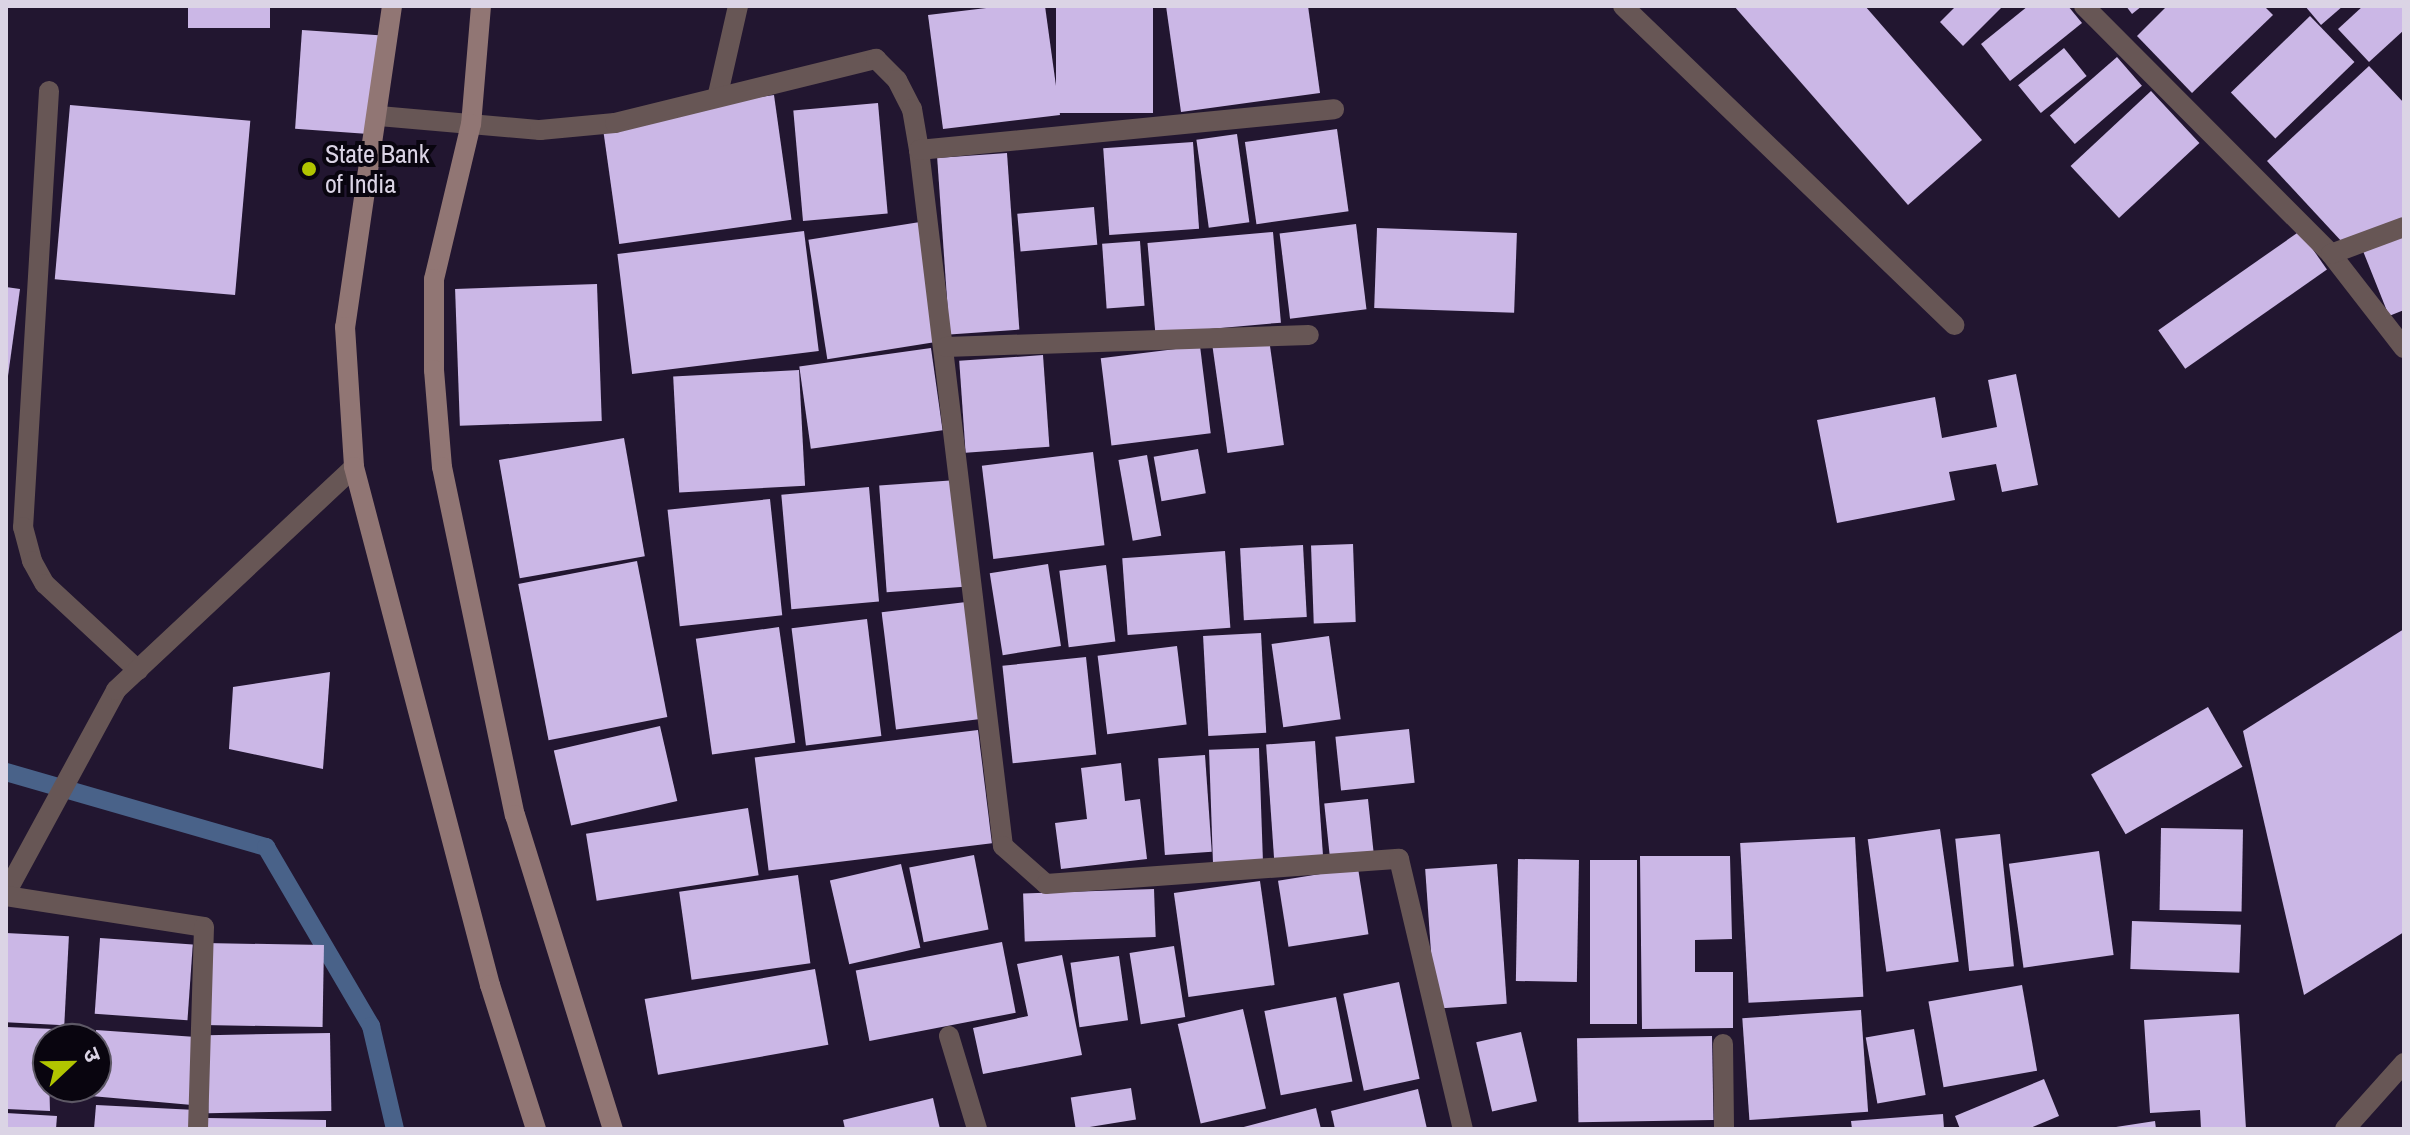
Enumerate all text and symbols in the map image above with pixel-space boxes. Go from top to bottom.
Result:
place label: State Bank of India [325,138,429,200]
marker: State Bank of India [300,160,318,178]
north arrow [32,1023,112,1103]
text: उ [76,1043,109,1066]

